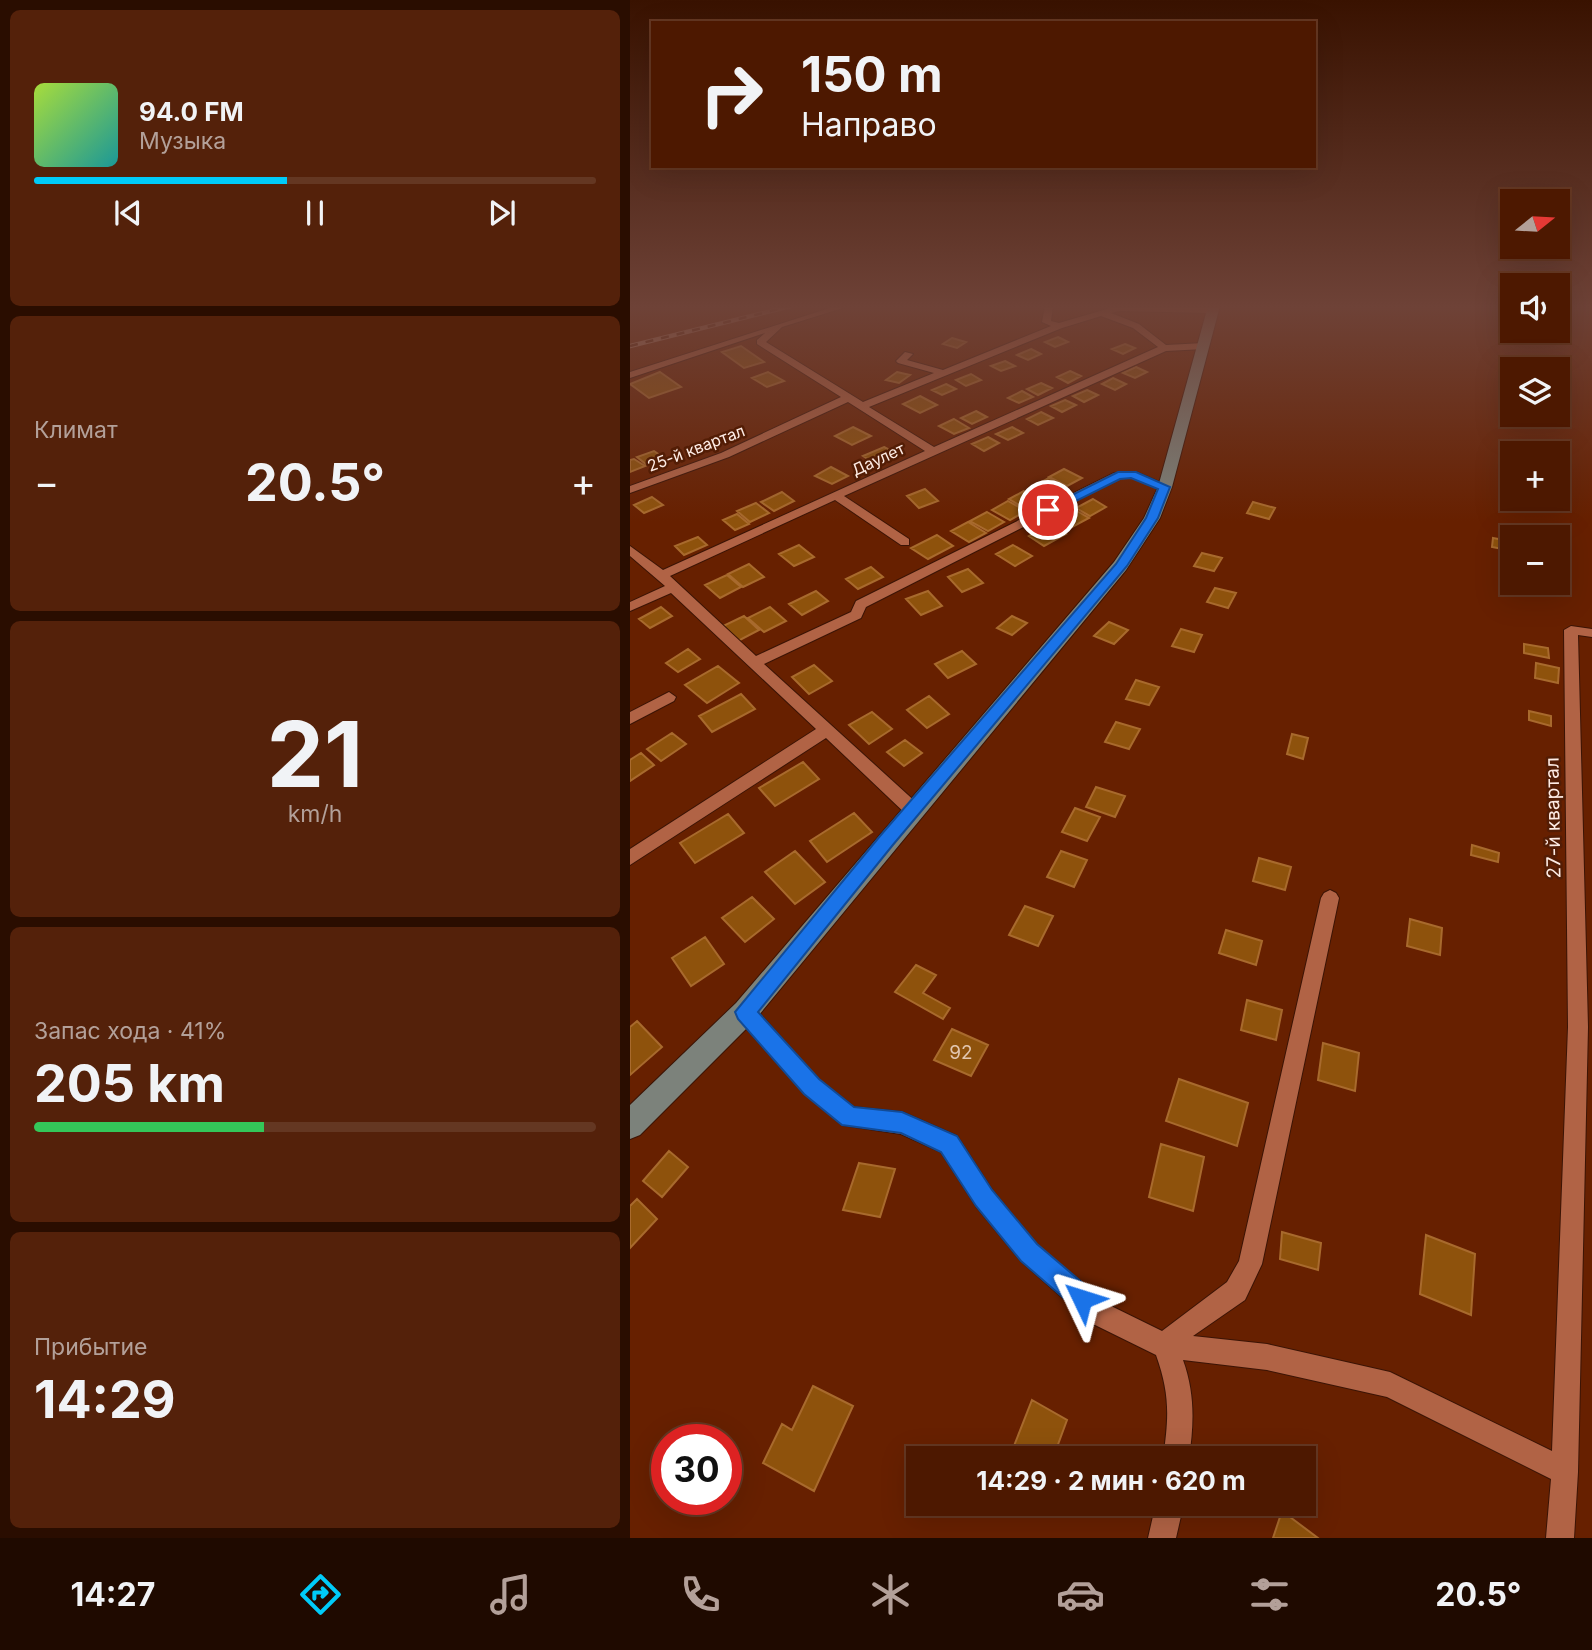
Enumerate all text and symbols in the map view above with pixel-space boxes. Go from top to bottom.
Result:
text: 150 m [801,45,943,104]
icon: right [686,49,777,140]
text: 94.0 FM [139,96,244,127]
text: Направо [801,105,937,144]
text: Музыка [139,127,226,155]
north arrow [1500,189,1570,259]
map controls [1500,189,1570,595]
icon: previous [109,194,147,232]
icon: pause [296,194,334,232]
icon: next [483,194,521,232]
button: sound [1500,273,1570,343]
button: layers [1500,357,1570,427]
text: Климат [34,416,118,444]
street label: 25-й квартал [644,420,748,476]
street label: Даулет [848,438,908,480]
button: + [1500,441,1570,511]
text: 20.5° [245,451,385,514]
text: − [34,459,59,505]
text: + [571,459,596,505]
pin [1018,480,1078,540]
icon: arrive [1029,491,1067,529]
button: − [1500,525,1570,595]
text: 21 [267,699,363,809]
street label: 27-й квартал [1540,757,1566,879]
text: km/h [288,800,342,828]
text: Запас хода · 41% [34,1017,226,1045]
house number: 92 [949,1041,973,1064]
text: 205 km [34,1052,225,1115]
position arrow [1045,1262,1119,1336]
text: Прибытие [34,1333,147,1361]
text: 14:29 [34,1368,175,1431]
speed limit sign: 30 [651,1424,742,1515]
text: 14:29 · 2 мин · 620 m [976,1465,1246,1496]
icon: directions [296,1570,345,1619]
icon: music [486,1570,535,1619]
icon: phone [676,1570,725,1619]
icon: climate [866,1570,915,1619]
icon: car [1056,1570,1105,1619]
icon: filters [1245,1570,1294,1619]
text: 14:27 [70,1575,155,1614]
text: 20.5° [1435,1575,1521,1614]

